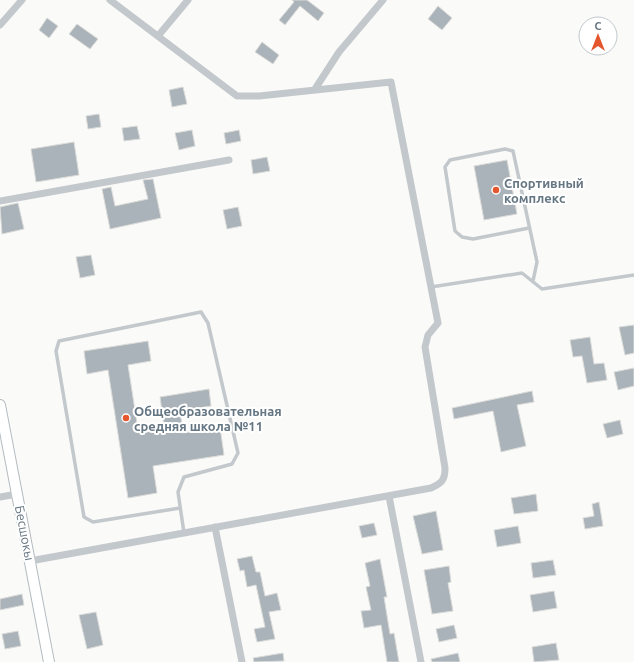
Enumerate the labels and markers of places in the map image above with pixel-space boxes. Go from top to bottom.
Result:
place label: Спортивный комплекс [504,176,584,205]
marker: Спортивный комплекс [491,185,501,195]
place label: Общеобразовательная средняя школа №11 [134,404,282,433]
marker: Общеобразовательная средняя школа №11 [121,413,131,423]

